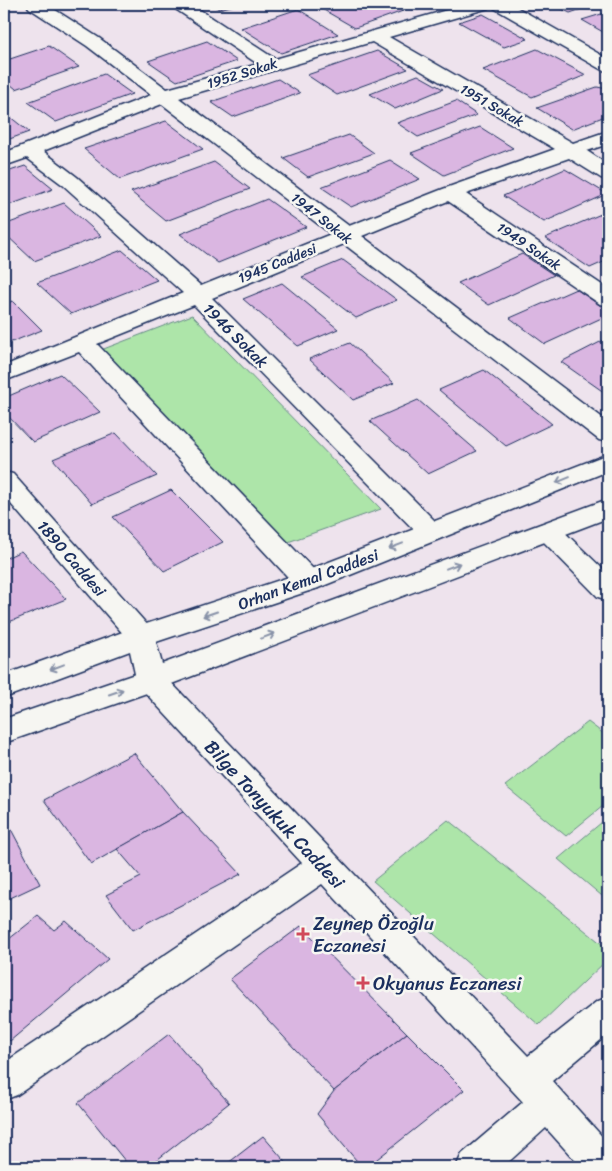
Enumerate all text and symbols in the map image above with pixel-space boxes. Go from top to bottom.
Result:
street label: 1952 Sokak [204,51,281,96]
street label: 1951 Sokak [455,77,529,134]
street label: 1947 Sokak [285,186,359,251]
street label: 1949 Sokak [491,216,567,278]
street label: 1945 Caddesi [234,236,321,291]
street label: 1946 Sokak [196,296,276,375]
one-way arrow [556,476,571,485]
street label: 1890 Caddesi [30,513,114,604]
street label: Orhan Kemal Caddesi [234,540,383,618]
one-way arrow [389,542,404,552]
one-way arrow [445,561,460,570]
one-way arrow [202,609,218,619]
one-way arrow [260,631,276,640]
one-way arrow [50,663,65,672]
one-way arrow [108,687,123,696]
street label: Bilge Tonyukuk Caddesi [196,732,354,897]
place label: Zeynep Özoğlu Eczanesi [313,907,434,962]
marker: Zeynep Özoğlu Eczanesi [297,928,309,940]
place label: Okyanus Eczanesi [373,967,522,1000]
marker: Okyanus Eczanesi [357,977,369,989]

